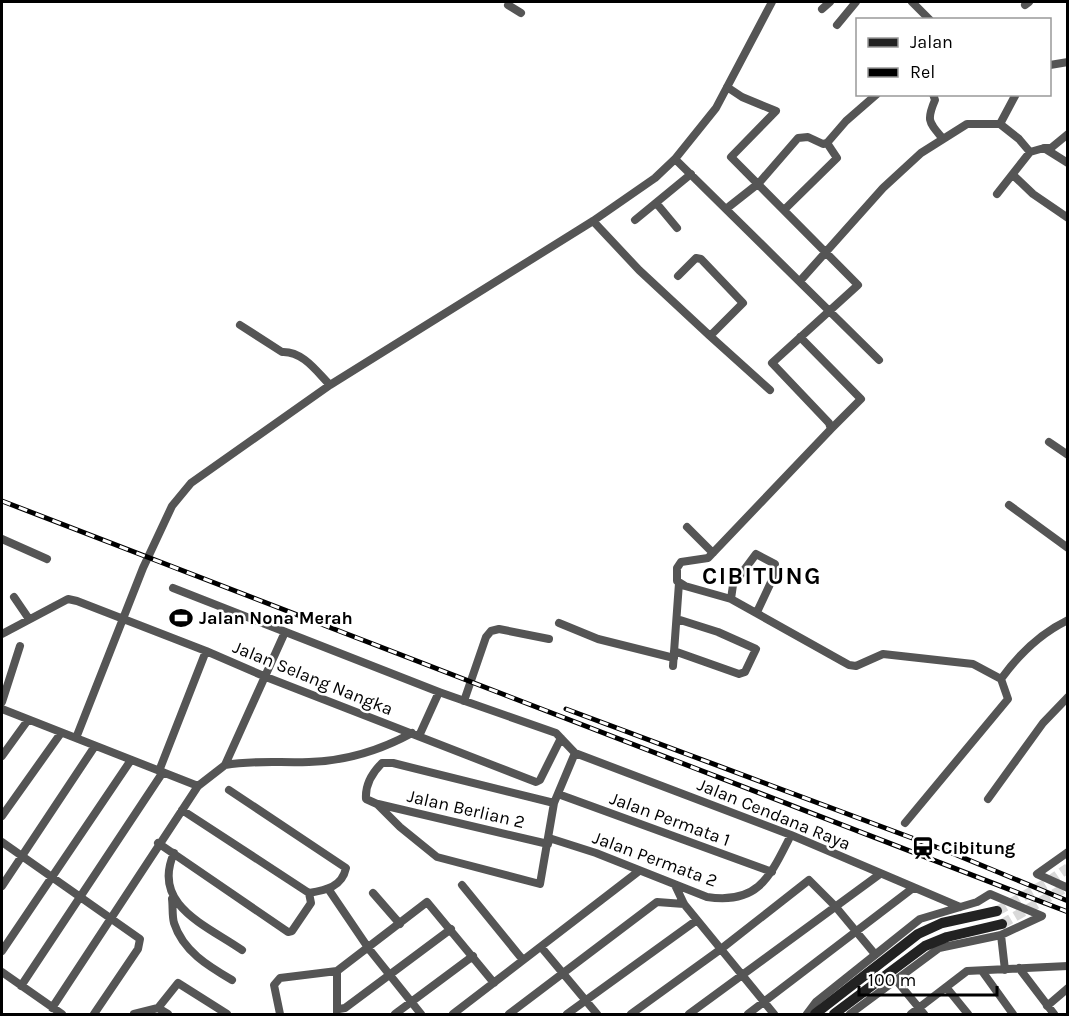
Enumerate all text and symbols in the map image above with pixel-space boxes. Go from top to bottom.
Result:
legend [856,18,1051,96]
text: Jalan [910,31,953,53]
text: Rel [910,61,935,83]
district label: CIBITUNG [702,562,822,590]
sports icon: Jalan Nona Merah [168,605,194,631]
place label: Jalan Nona Merah [199,607,353,629]
street label: Jalan Selang Nangka [230,636,396,720]
street label: Jalan Cendana Raya [694,773,854,855]
street label: Jalan Berlian 2 [405,785,527,833]
street label: Jalan Permata 1 [607,787,733,851]
street label: Jalan Permata 2 [590,826,720,892]
station icon: Cibitung [910,835,936,861]
place label: Cibitung [941,837,1016,859]
scale bar [859,959,997,997]
text: 100 m [868,969,916,991]

